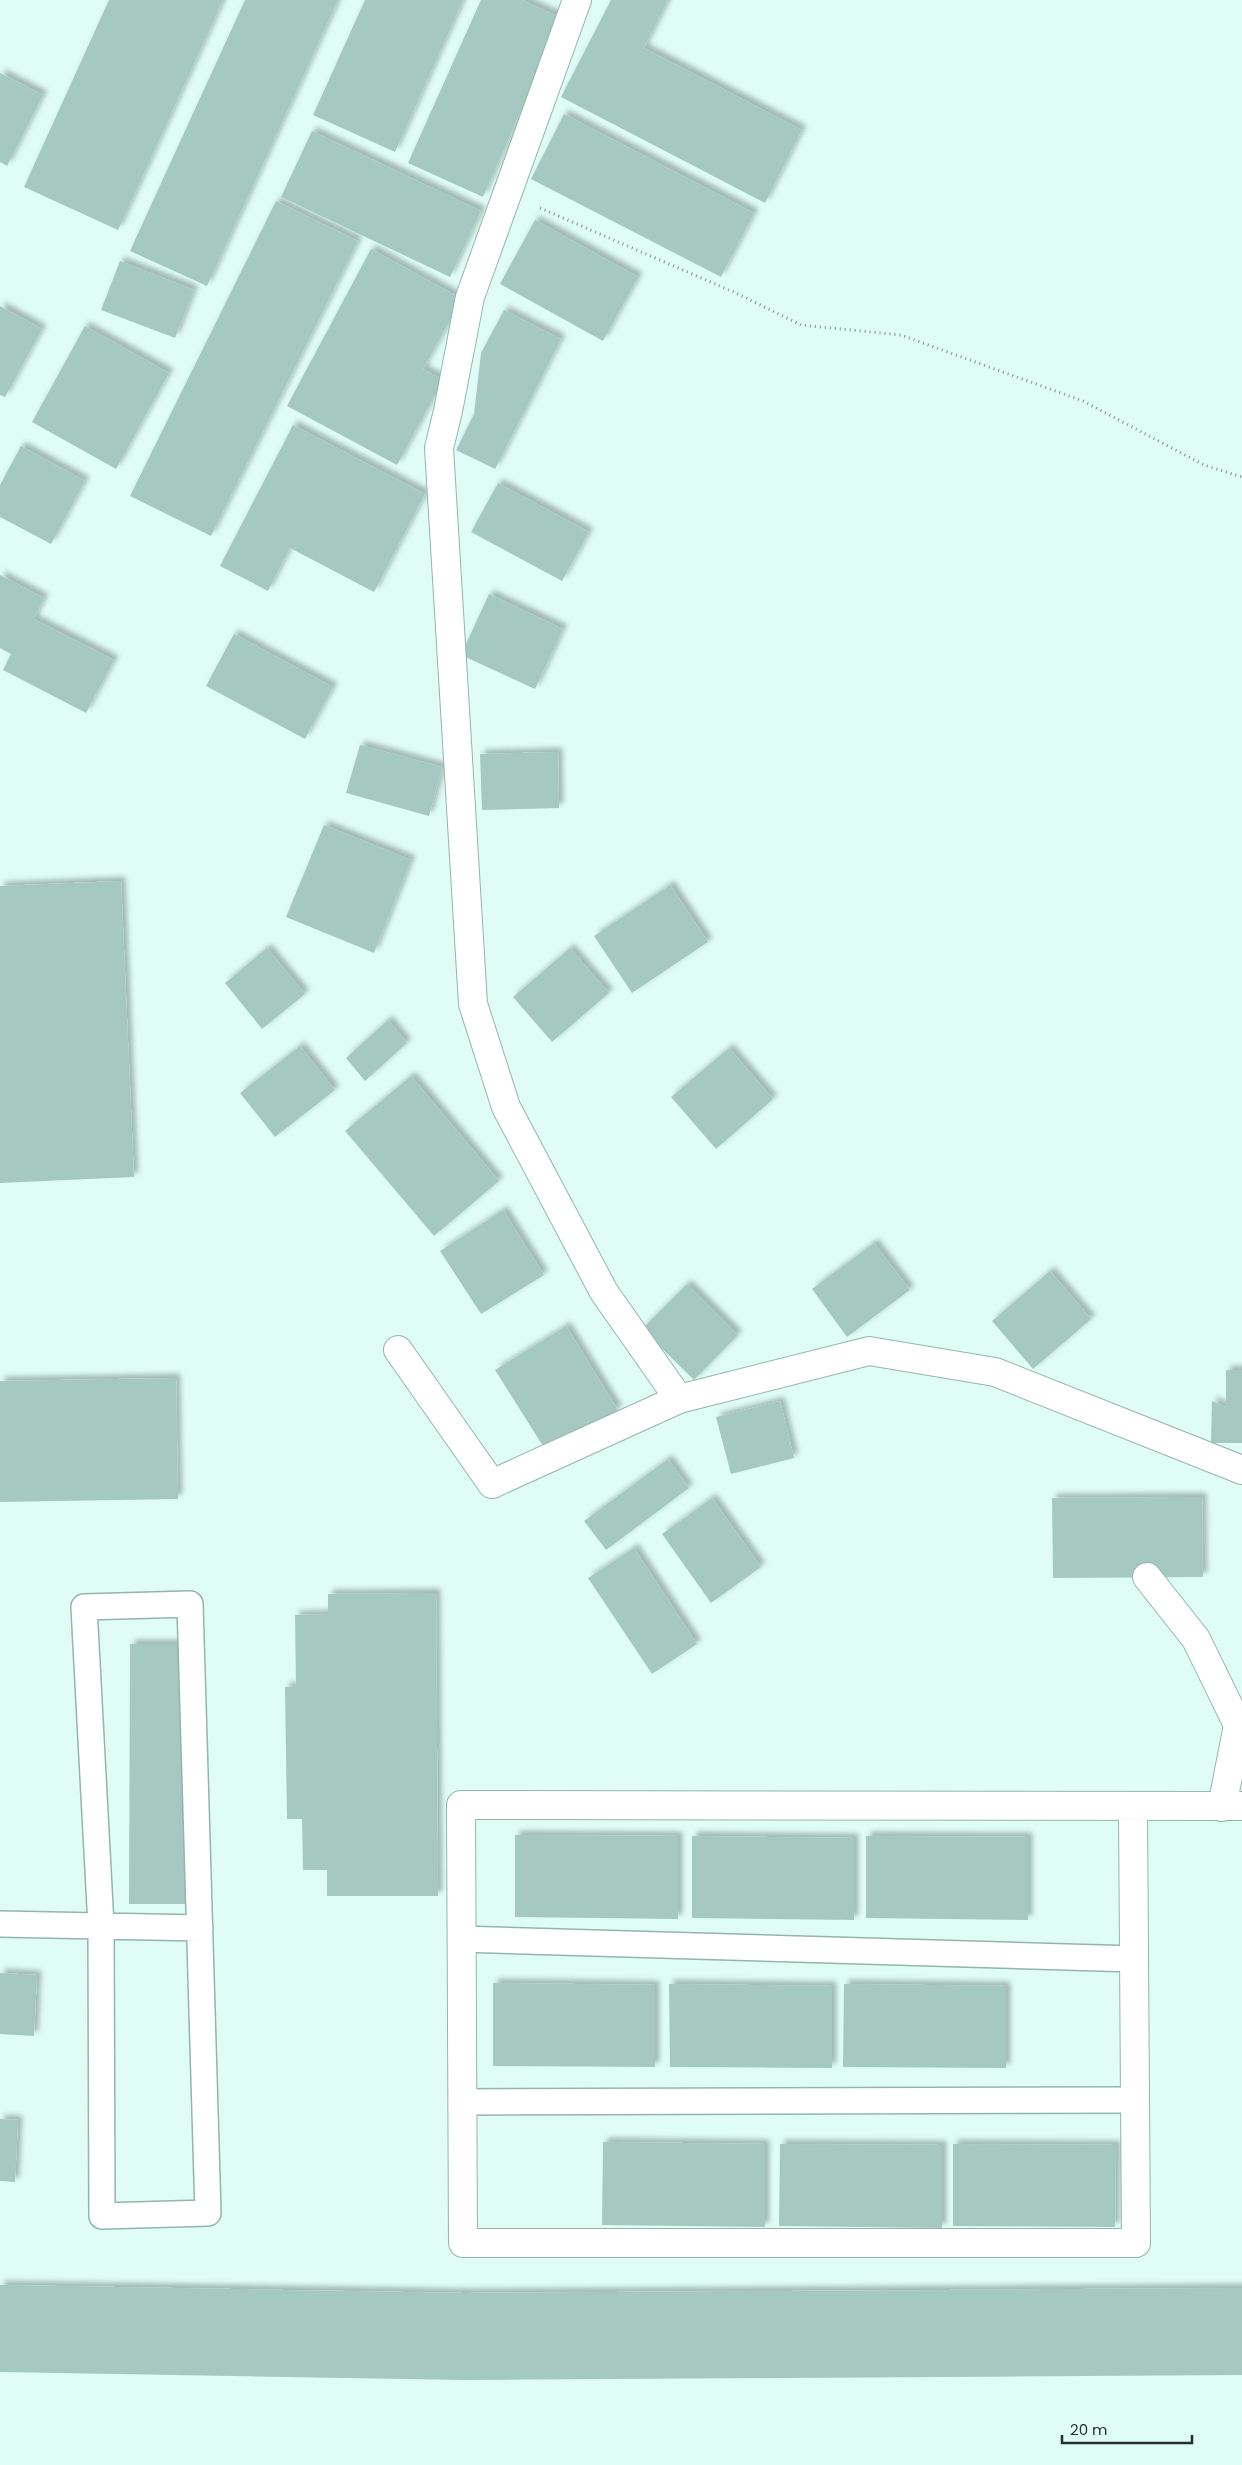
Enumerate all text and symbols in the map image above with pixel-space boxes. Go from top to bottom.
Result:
scale bar [1062,2412,1192,2444]
text: 20 m [1070,2419,1108,2440]

